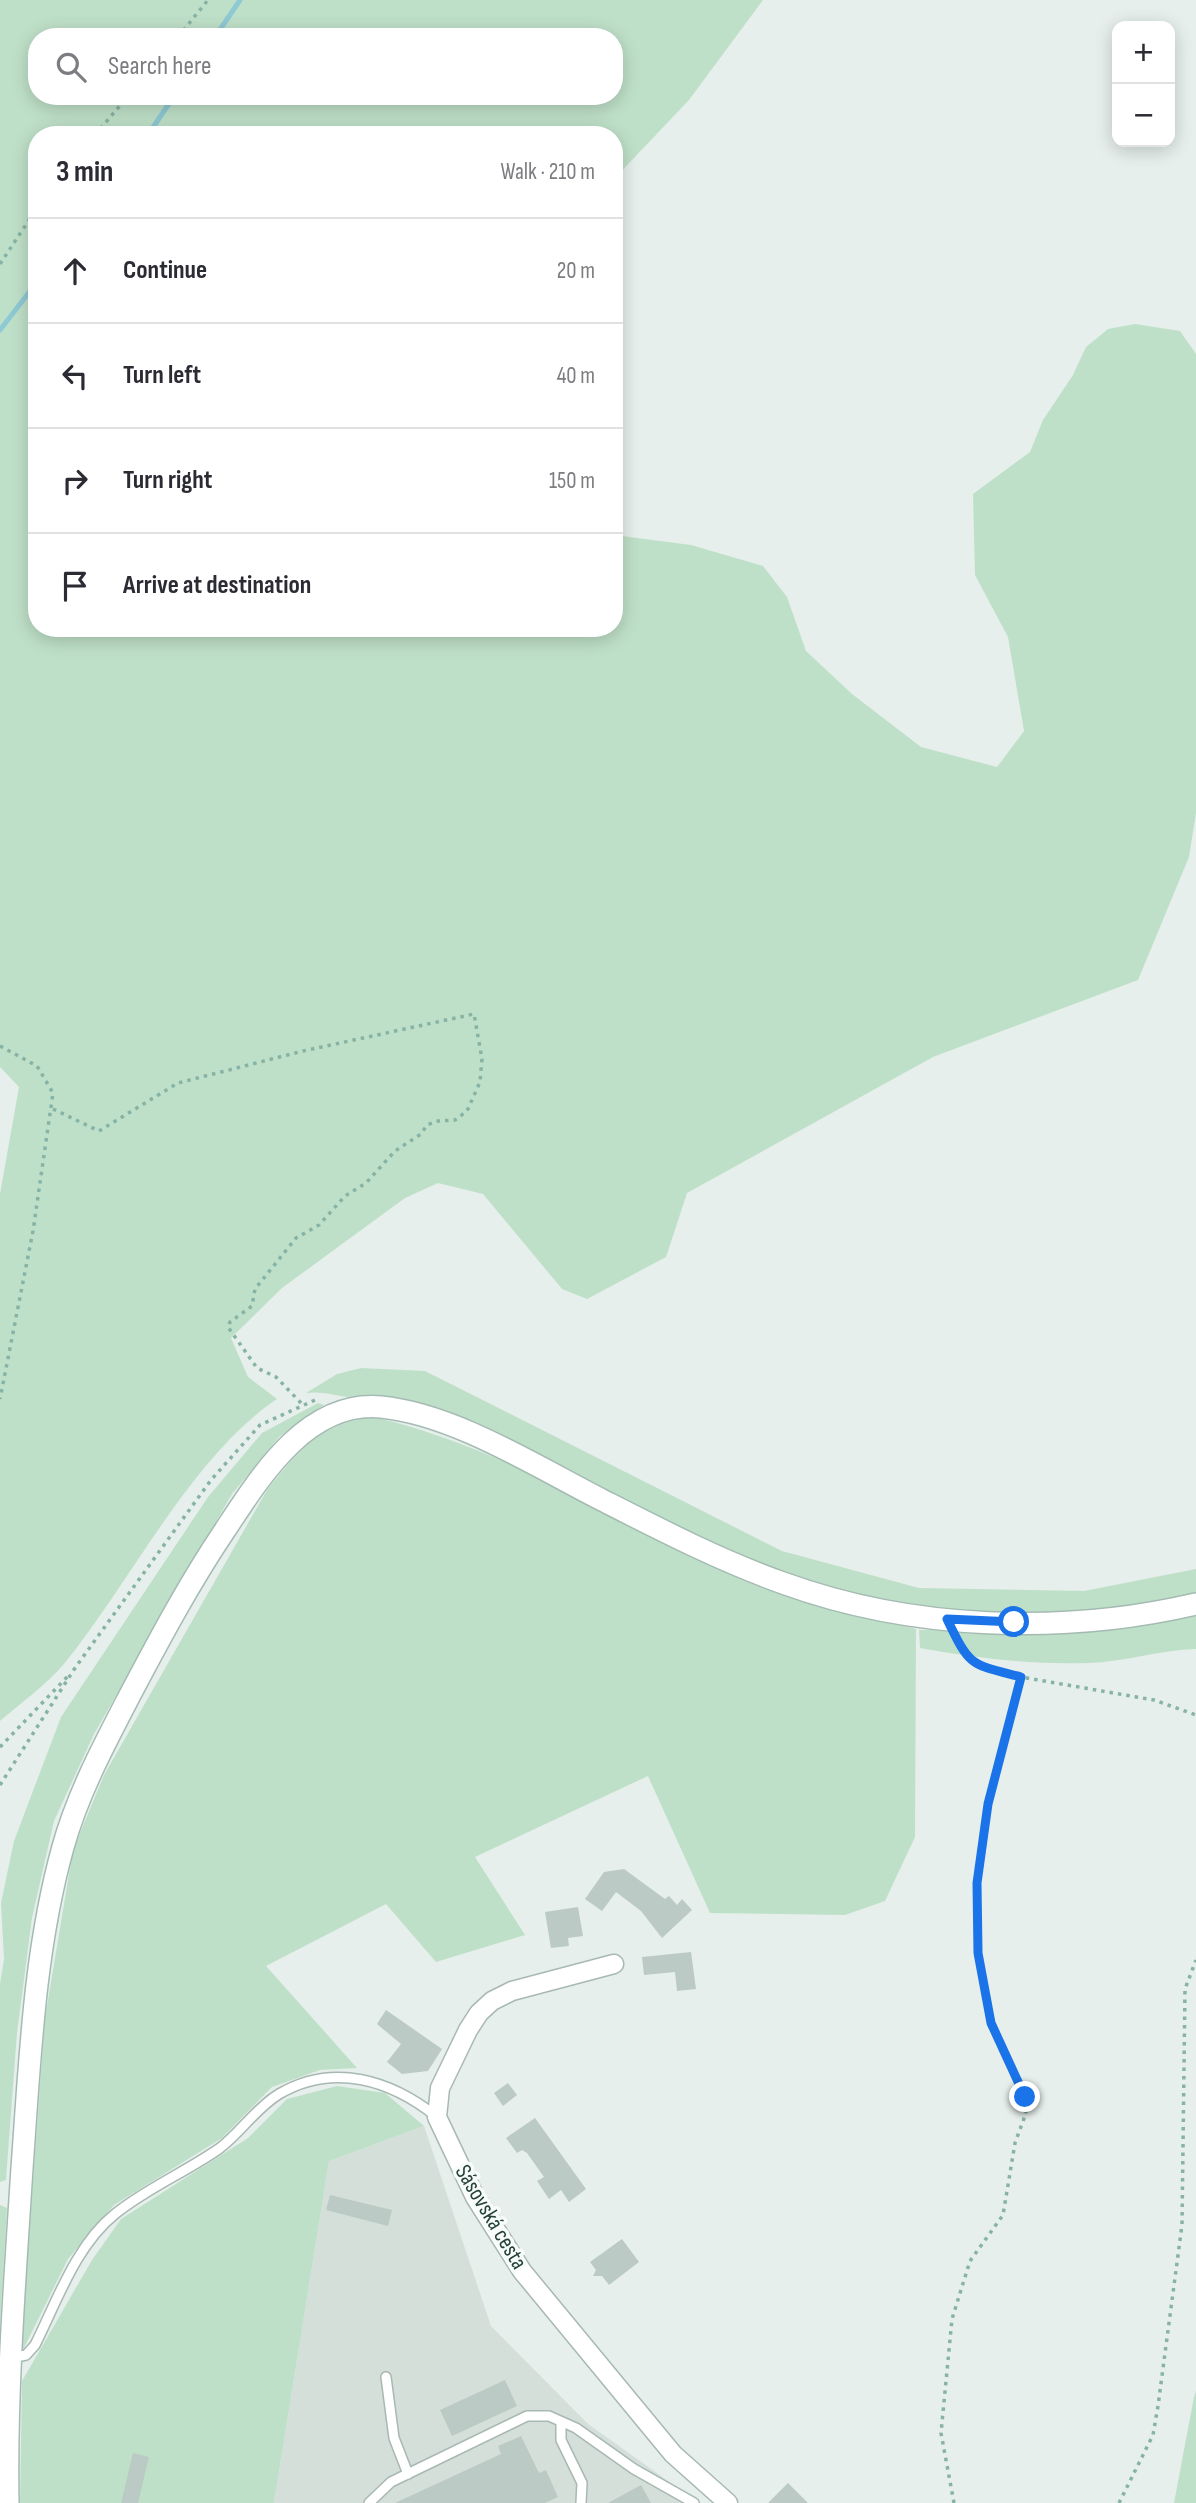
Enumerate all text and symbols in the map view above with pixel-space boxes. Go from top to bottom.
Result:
map controls [1112,21,1175,147]
button: + [1112,21,1175,84]
search box [28,28,623,105]
icon: search [52,48,90,86]
text: Search here [108,51,211,82]
button: − [1112,84,1175,147]
text: 3 min [56,154,113,190]
text: Walk · 210 m [501,158,595,186]
icon: ahead [56,252,94,290]
text: Continue [123,255,207,286]
text: 20 m [557,257,595,285]
icon: left [56,357,94,395]
text: Turn left [123,360,201,391]
text: 40 m [557,362,595,390]
icon: right [56,462,94,500]
text: Turn right [123,465,212,496]
text: 150 m [549,467,595,495]
icon: arrive [56,567,94,605]
text: Arrive at destination [123,570,311,601]
route start [998,1606,1029,1637]
route end [1009,2081,1040,2112]
street label: Sásovská cesta [449,2160,533,2274]

